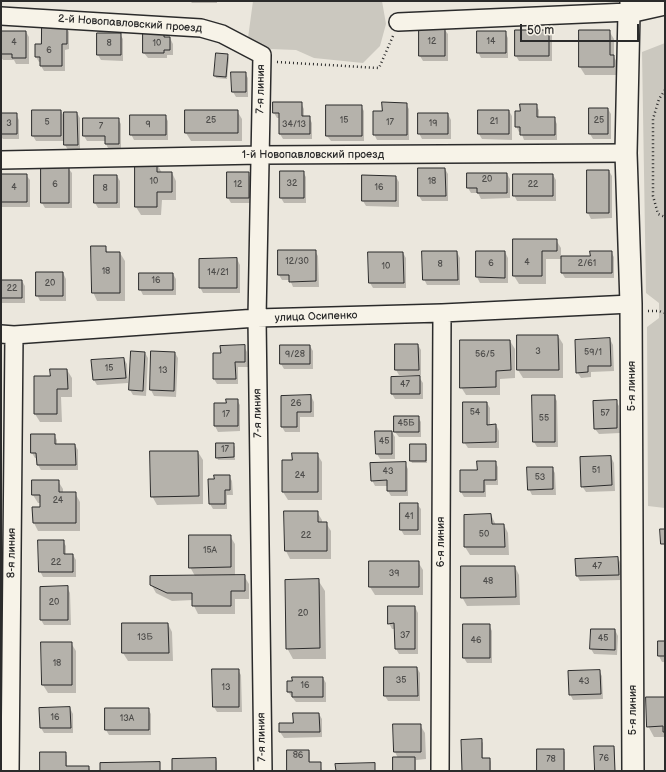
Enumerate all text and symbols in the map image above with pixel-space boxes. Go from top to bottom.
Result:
street label: 2-й Новопавловский проезд [57,12,203,36]
scale bar [522,16,641,42]
text: 50 m [527,23,554,38]
house number: 12 [428,37,436,47]
house number: 14 [487,37,495,47]
house number: 4 [11,38,17,48]
house number: 8 [106,39,112,49]
house number: 10 [153,39,161,49]
house number: 6 [46,46,52,56]
street label: 7-я линия [254,64,268,114]
house number: 25 [206,116,216,126]
house number: 15 [340,116,348,126]
house number: 25 [594,116,604,126]
house number: 21 [490,117,498,127]
house number: 5 [44,118,50,128]
house number: 17 [386,118,394,128]
house number: 3 [6,119,12,129]
house number: 19 [429,119,437,129]
house number: 9 [145,120,151,130]
house number: 34/13 [282,120,306,130]
house number: 7 [99,122,103,132]
street label: 1-й Новопавловский проезд [242,148,384,162]
house number: 20 [482,175,492,185]
house number: 10 [150,177,158,187]
house number: 18 [428,177,436,187]
house number: 32 [287,179,297,189]
house number: 6 [52,180,58,190]
house number: 12 [234,180,242,190]
house number: 22 [528,180,538,190]
house number: 4 [11,183,17,193]
house number: 16 [375,183,383,193]
house number: 8 [102,184,108,194]
house number: 12/30 [285,257,309,267]
house number: 4 [524,258,530,268]
house number: 6 [488,259,494,269]
house number: 2/61 [578,259,596,269]
house number: 8 [437,260,443,270]
house number: 10 [382,262,390,272]
house number: 18 [102,267,110,277]
house number: 14/21 [207,268,229,278]
house number: 16 [152,276,160,286]
house number: 20 [45,279,55,289]
house number: 22 [7,284,17,294]
street label: улица Осипенко [274,309,358,325]
house number: 3 [535,347,541,357]
house number: 59/1 [584,348,602,358]
house number: 9/28 [285,350,305,360]
house number: 56/5 [475,350,495,360]
street label: 5-я линия [625,361,639,411]
house number: 15 [105,364,113,374]
house number: 13 [158,366,168,376]
house number: 47 [400,380,410,390]
street label: 7-я линия [251,388,265,438]
house number: 26 [291,399,301,409]
house number: 54 [470,408,480,418]
house number: 57 [600,409,610,419]
house number: 17 [222,410,230,420]
house number: 55 [539,414,549,424]
house number: 45Б [398,419,414,429]
house number: 45 [379,437,389,447]
house number: 17 [221,445,229,455]
house number: 51 [592,466,600,476]
house number: 43 [382,467,394,477]
house number: 24 [295,471,305,481]
house number: 53 [535,473,545,483]
house number: 24 [53,496,63,506]
house number: 41 [405,512,413,522]
street label: 6-я линия [434,517,448,567]
street label: 8-я линия [5,528,19,578]
house number: 50 [479,530,489,540]
house number: 22 [301,531,311,541]
house number: 15А [203,546,217,556]
house number: 22 [51,558,61,568]
house number: 47 [592,562,602,572]
house number: 39 [389,569,399,579]
house number: 48 [483,577,493,587]
house number: 20 [49,598,59,608]
house number: 20 [298,609,308,619]
house number: 37 [400,631,410,641]
house number: 13Б [137,633,153,643]
house number: 45 [598,634,608,644]
house number: 46 [471,636,481,646]
house number: 18 [53,659,61,669]
house number: 35 [396,676,406,686]
house number: 43 [578,677,590,687]
house number: 16 [301,681,309,691]
house number: 13 [221,683,231,693]
street label: 5-я линия [626,685,640,735]
street label: 7-я линия [255,712,269,762]
house number: 16 [51,713,59,723]
house number: 13А [120,714,134,724]
house number: 86 [293,751,303,761]
house number: 76 [599,754,609,764]
house number: 78 [546,755,556,765]

